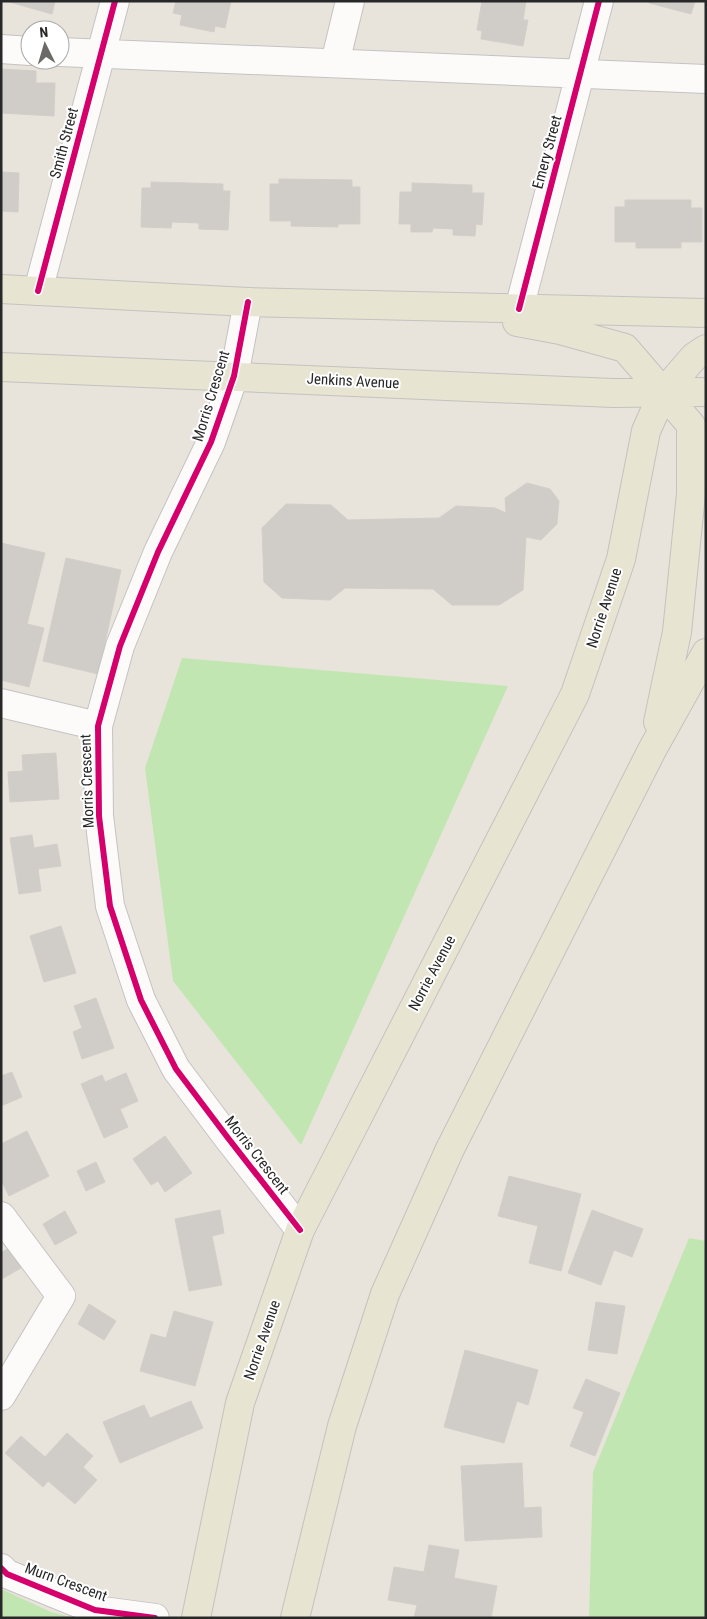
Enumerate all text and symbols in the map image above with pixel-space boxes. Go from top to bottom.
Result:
north arrow [20,20,70,70]
text: N [39,24,49,40]
street label: Smith Street [46,106,82,180]
street label: Emery Street [529,113,565,191]
street label: Morris Crescent [189,348,233,444]
street label: Jenkins Avenue [306,370,400,392]
street label: Norrie Avenue [583,566,625,650]
street label: Morris Crescent [76,734,98,828]
street label: Norrie Avenue [405,932,459,1014]
street label: Morris Crescent [221,1112,293,1198]
street label: Norrie Avenue [240,1298,284,1382]
street label: Murn Crescent [22,1559,110,1605]

